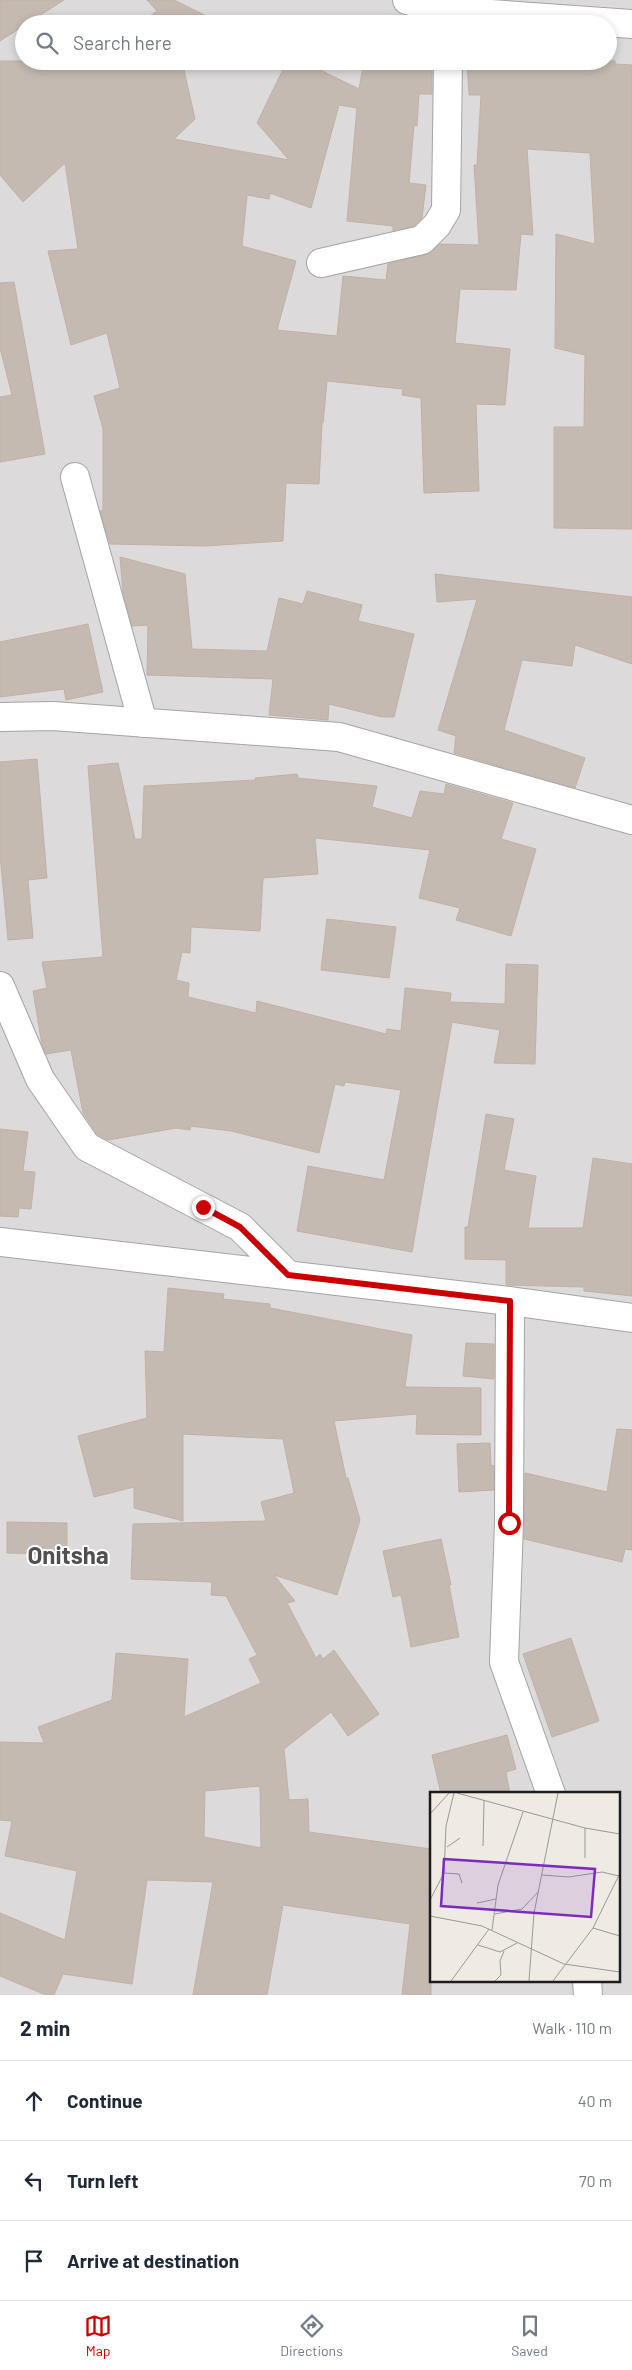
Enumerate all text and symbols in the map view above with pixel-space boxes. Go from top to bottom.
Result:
search box [15,15,617,70]
icon: search [33,29,61,57]
text: Search here [73,31,172,54]
route end [192,1196,215,1219]
route start [498,1512,521,1535]
district label: Onitsha [27,1540,109,1569]
inset map [430,1792,620,1982]
text: 2 min [20,2015,70,2040]
text: Walk · 110 m [532,2018,612,2037]
icon: ahead [20,2087,48,2115]
text: Continue [67,2089,143,2112]
text: 40 m [578,2091,612,2110]
icon: left [20,2167,48,2195]
text: Turn left [67,2169,138,2192]
text: 70 m [579,2171,612,2190]
icon: arrive [20,2247,48,2275]
text: Arrive at destination [67,2249,239,2272]
tab: Map [84,2312,112,2359]
tab: Directions [280,2312,343,2359]
tab: Saved [511,2312,548,2359]

